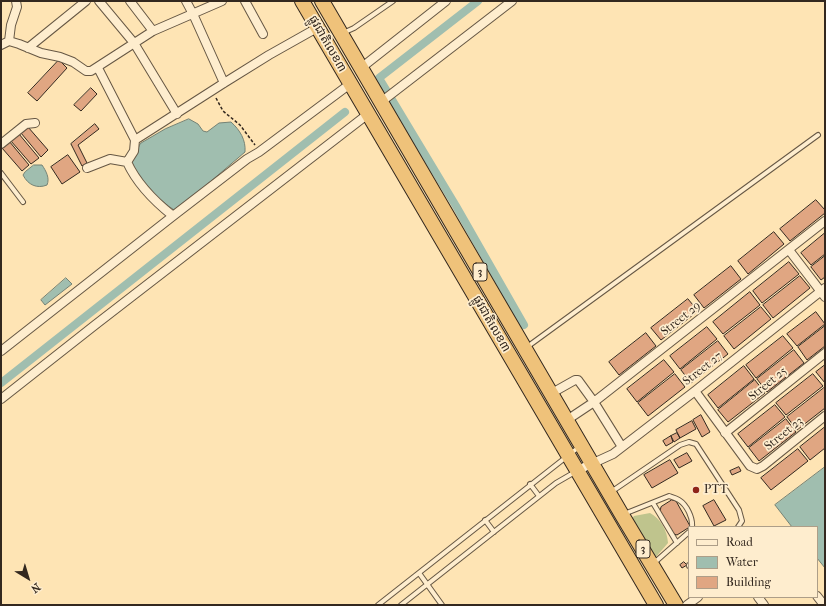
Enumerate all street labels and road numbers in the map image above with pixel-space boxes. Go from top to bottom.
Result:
street label: ផ្លូវជាតិលេខ៣ [305,13,349,75]
road number: 3 [473,263,487,281]
street label: ផ្លូវជាតិលេខ៣ [469,293,513,355]
street label: Street 29 [658,299,704,339]
street label: Street 27 [680,349,726,389]
street label: Street 25 [746,364,790,404]
street label: Street 23 [762,414,806,454]
road number: 3 [636,540,650,558]

